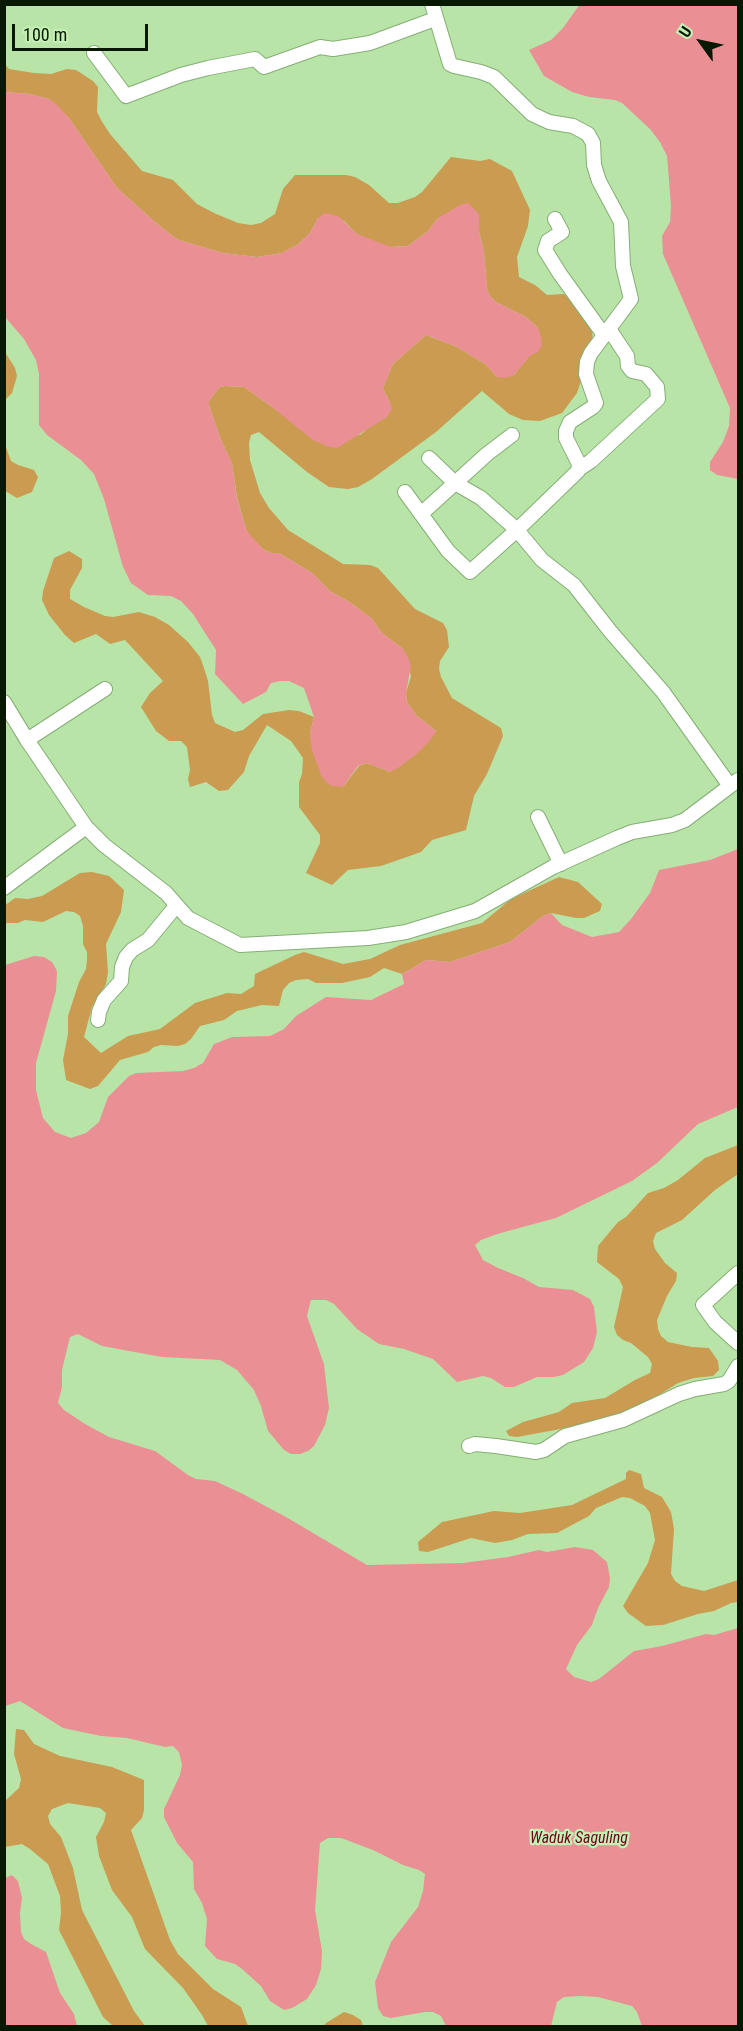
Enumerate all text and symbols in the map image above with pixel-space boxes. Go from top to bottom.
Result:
scale bar [15,12,152,50]
north arrow [671,12,731,72]
text: U [675,23,696,41]
text: 100 m [23,24,67,45]
water label: Waduk Saguling [530,1829,628,1849]

